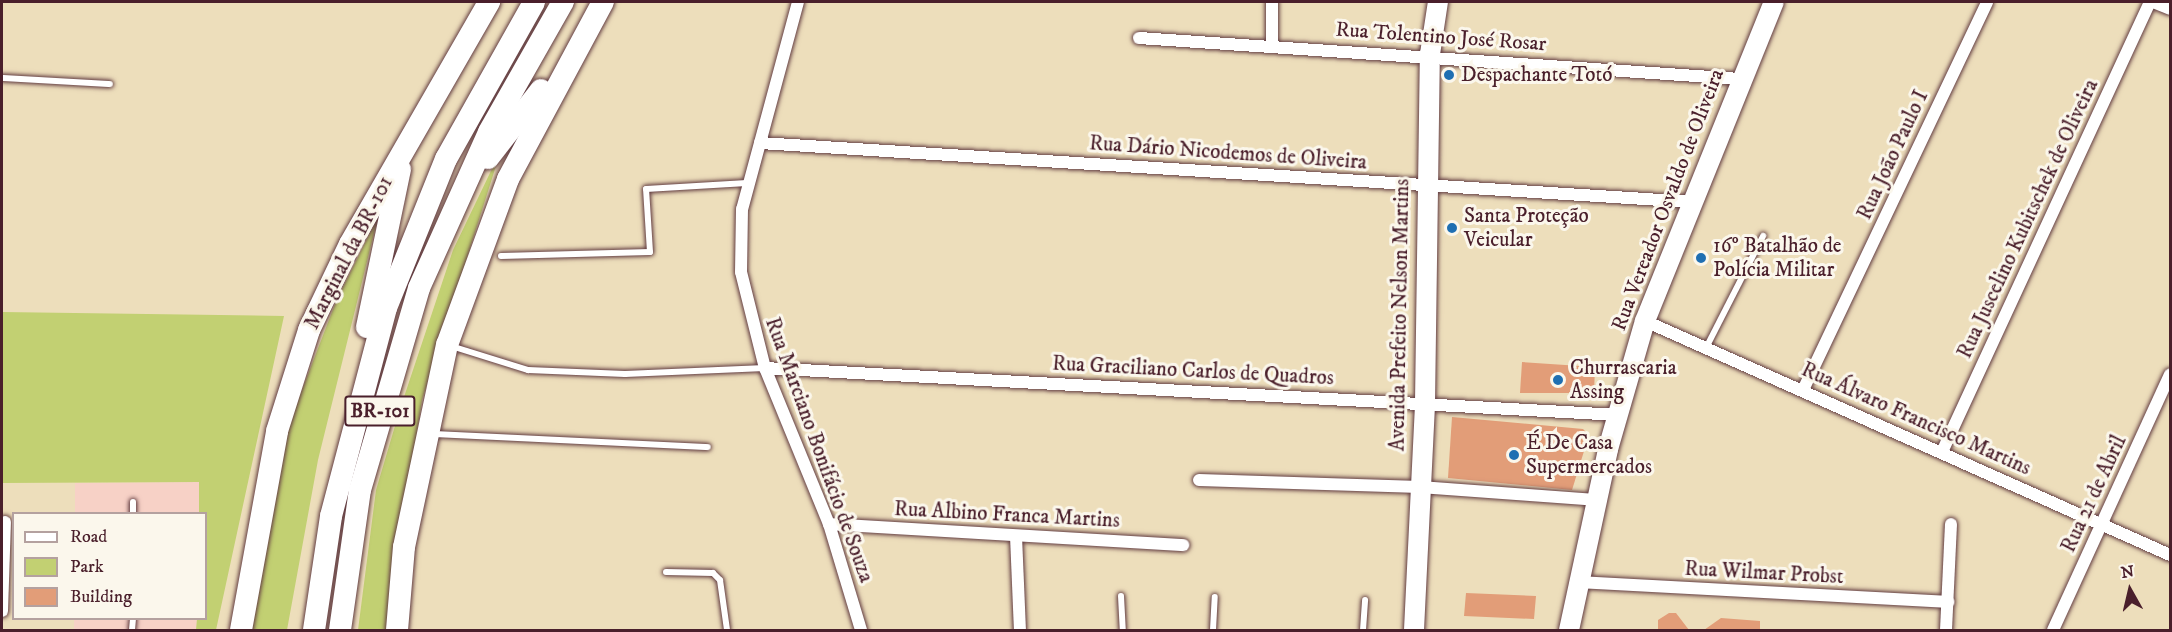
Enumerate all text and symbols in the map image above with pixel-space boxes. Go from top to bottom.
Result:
street label: Rua Tolentino José Rosar [1335,17,1547,57]
place label: Despachante Totó [1461,62,1612,88]
street label: Rua Vereador Osvaldo de Oliveira [1606,65,1730,335]
marker: Despachante Totó [1442,68,1456,82]
street label: Rua Juscelino Kubitschek de Oliveira [1952,75,2104,363]
street label: Rua João Paulo I [1852,86,1934,224]
street label: Rua Dário Nicodemos de Oliveira [1088,131,1368,175]
street label: Marginal da BR-101 [300,172,398,334]
street label: Avenida Prefeito Nelson Martins [1385,179,1415,451]
place label: Santa Proteção Veicular [1464,203,1589,253]
marker: Santa Proteção Veicular [1445,221,1459,235]
place label: 16º Batalhão de Polícia Militar [1713,233,1842,283]
marker: 16º Batalhão de Polícia Militar [1694,251,1708,265]
street label: Rua Marciano Bonifácio de Souza [759,314,879,586]
street label: Rua Graciliano Carlos de Quadros [1052,351,1334,391]
place label: Churrascaria Assing [1570,355,1677,405]
street label: Rua Álvaro Francisco Martins [1797,357,2035,481]
marker: Churrascaria Assing [1551,373,1565,387]
road number: BR-101 [344,394,416,428]
place label: É De Casa Supermercados [1526,430,1652,480]
street label: Rua 21 de Abril [2056,431,2132,557]
marker: É De Casa Supermercados [1507,448,1521,462]
street label: Rua Albino Franca Martins [893,497,1121,533]
legend [12,512,207,620]
text: Road [70,526,107,548]
text: Park [70,556,104,578]
street label: Rua Wilmar Probst [1684,556,1844,590]
north arrow [2100,560,2160,620]
text: N [2120,561,2135,583]
text: Building [70,586,132,608]

